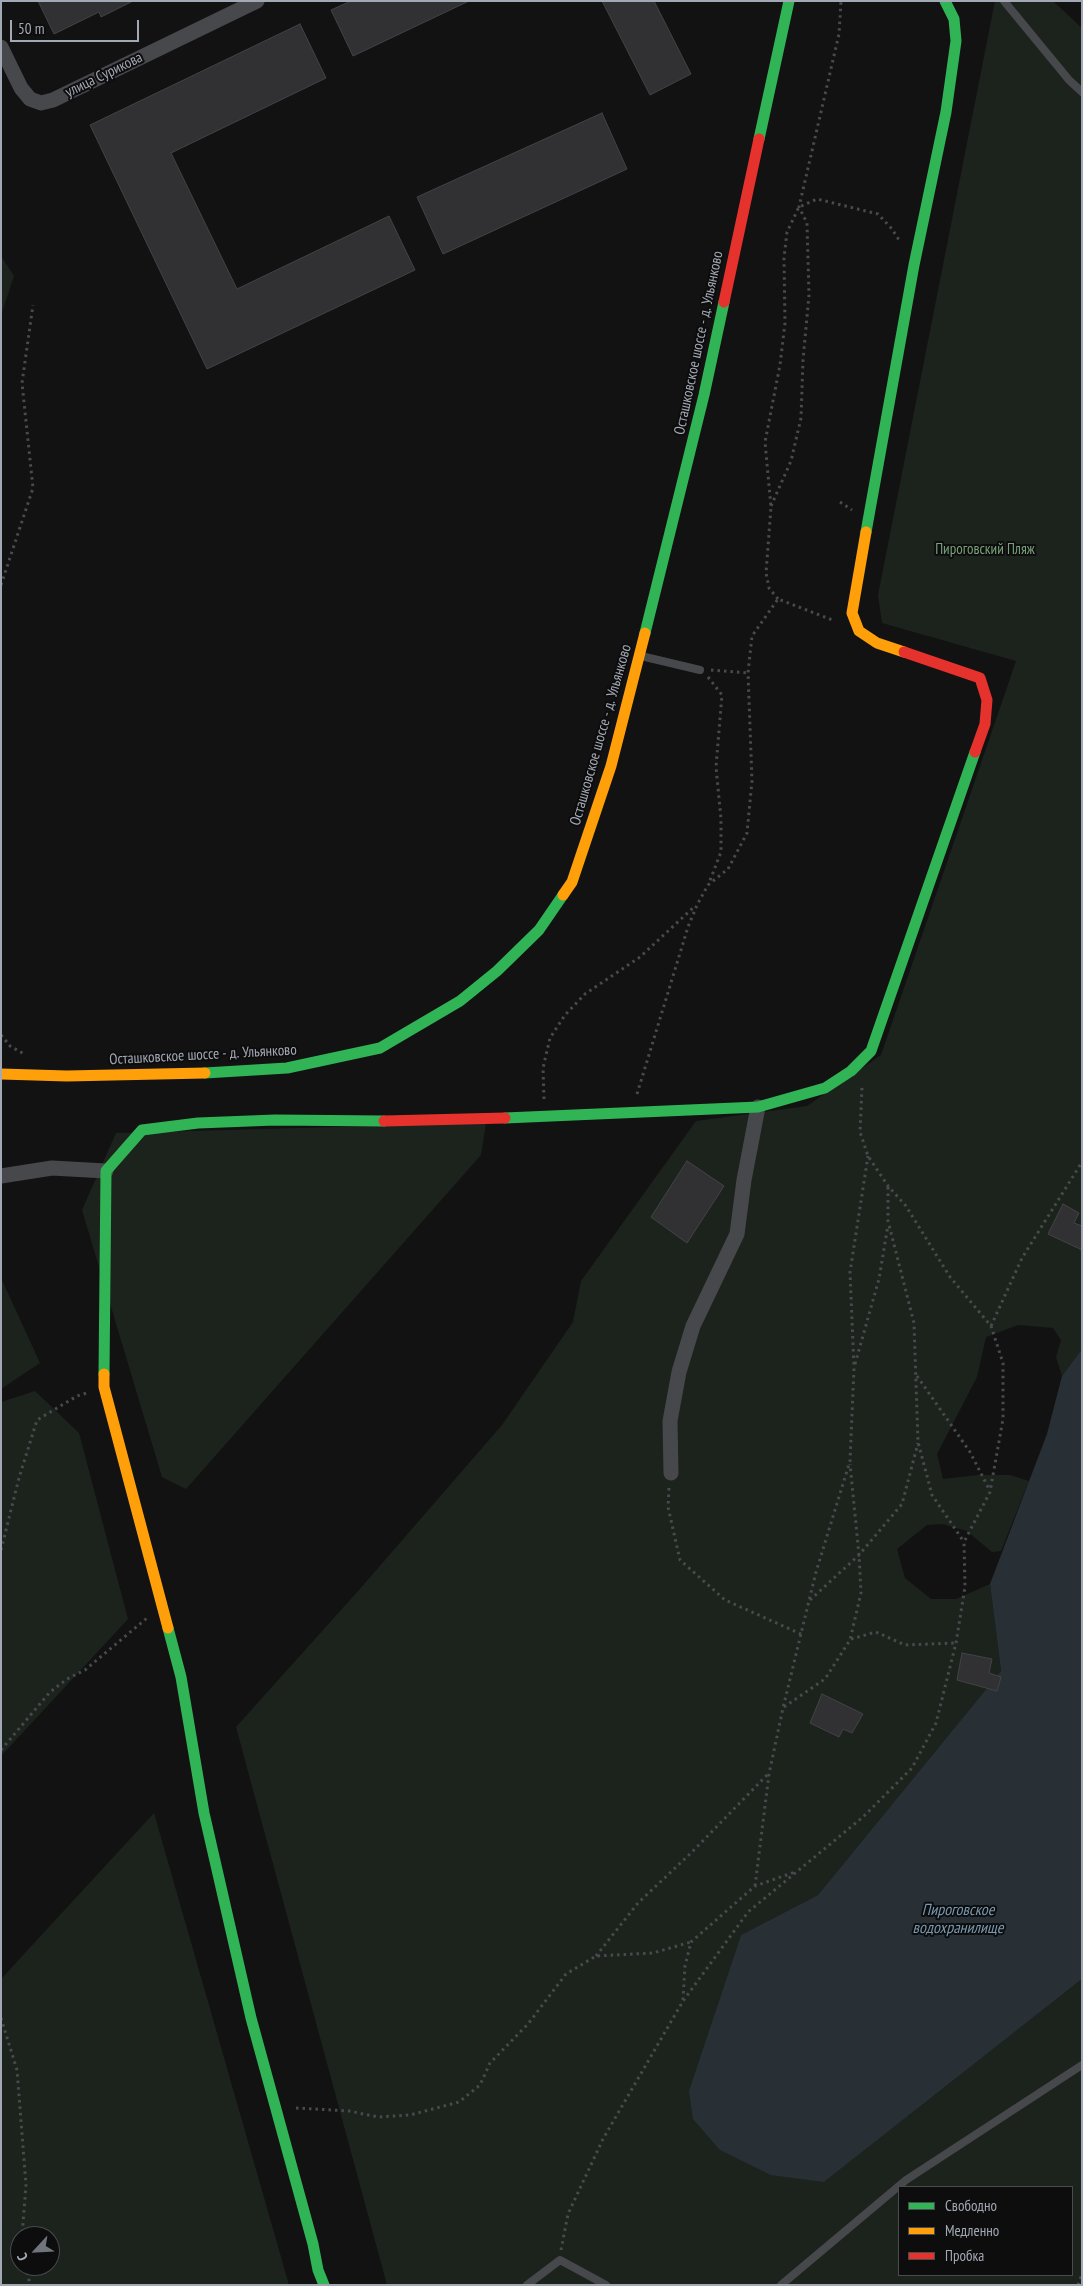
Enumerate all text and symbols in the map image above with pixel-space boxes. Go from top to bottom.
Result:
scale bar [12,10,141,42]
text: 50 m [18,19,44,38]
street label: улица Сурикова [62,49,146,101]
street label: Осташковское шоссе - д. Ульянково [671,249,727,437]
park label: Пироговский Пляж [935,541,1035,559]
street label: Осташковское шоссе - д. Ульянково [567,642,635,828]
street label: Осташковское шоссе - д. Ульянково [109,1041,297,1069]
water label: Пироговское водохранилище [913,1900,1003,1938]
legend [898,2186,1073,2276]
text: Свободно [945,2196,997,2215]
text: Медленно [945,2221,999,2240]
north arrow [10,2226,60,2276]
text: Пробка [945,2246,984,2265]
text: С [13,2250,32,2264]

